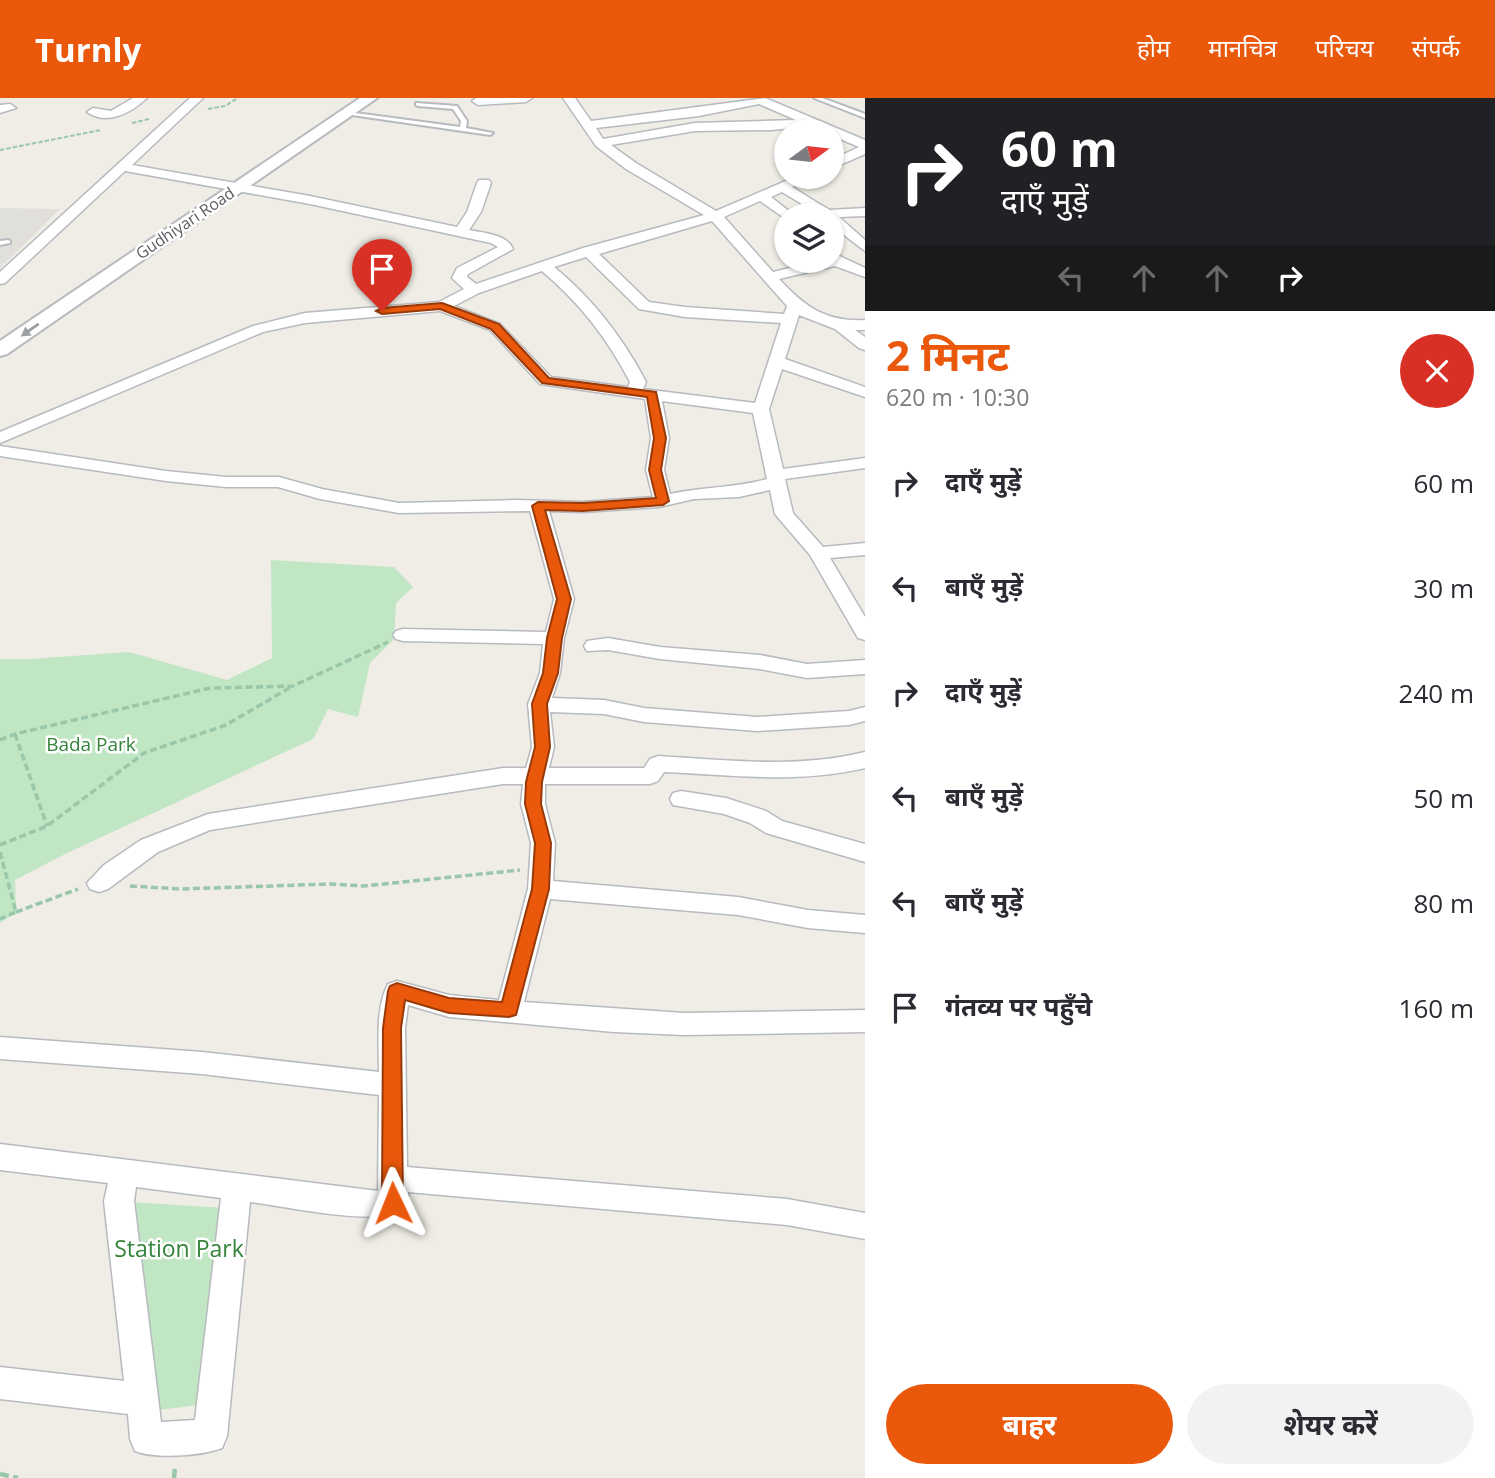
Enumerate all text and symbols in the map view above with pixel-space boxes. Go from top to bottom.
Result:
text: Turnly [35,27,141,72]
text: होम [1137,31,1170,64]
text: मानचित्र [1208,31,1277,64]
text: परिचय [1315,31,1374,64]
text: संपर्क [1412,31,1460,64]
text: 60 m [1001,115,1118,181]
north arrow [774,119,844,189]
map controls [774,119,844,273]
icon: right [886,126,977,217]
text: दाएँ मुड़ें [1001,178,1089,221]
street label: Gudhiyari Road [131,182,239,264]
button: layers [774,203,844,273]
pin [352,239,412,311]
icon: arrive [363,250,401,288]
icon: left [1052,259,1090,297]
icon: ahead [1125,259,1163,297]
icon: ahead [1198,259,1236,297]
icon: right [1271,259,1309,297]
one-way arrow [21,323,39,337]
text: 2 मिनट [886,326,1009,383]
button: close [1400,334,1474,408]
text: 620 m · 10:30 [886,381,1029,413]
text: दाएँ मुड़ें [945,463,1022,499]
icon: right [886,464,924,502]
text: 60 m [1413,465,1474,501]
text: बाएँ मुड़ें [945,568,1023,604]
icon: left [886,569,924,607]
text: 30 m [1413,570,1474,606]
text: दाएँ मुड़ें [945,673,1022,709]
icon: right [886,674,924,712]
text: 240 m [1399,675,1474,711]
park label: Bada Park [46,731,136,757]
text: बाएँ मुड़ें [945,778,1023,814]
icon: left [886,779,924,817]
text: 50 m [1413,780,1474,816]
text: बाएँ मुड़ें [945,883,1023,919]
icon: left [886,884,924,922]
text: 80 m [1413,885,1474,921]
text: गंतव्य पर पहुँचे [945,988,1092,1024]
icon: arrive [886,989,924,1027]
text: 160 m [1399,990,1474,1026]
position arrow [356,1166,430,1240]
park label: Station Park [114,1232,244,1264]
button: बाहर [886,1384,1173,1464]
button: शेयर करें [1187,1384,1474,1464]

